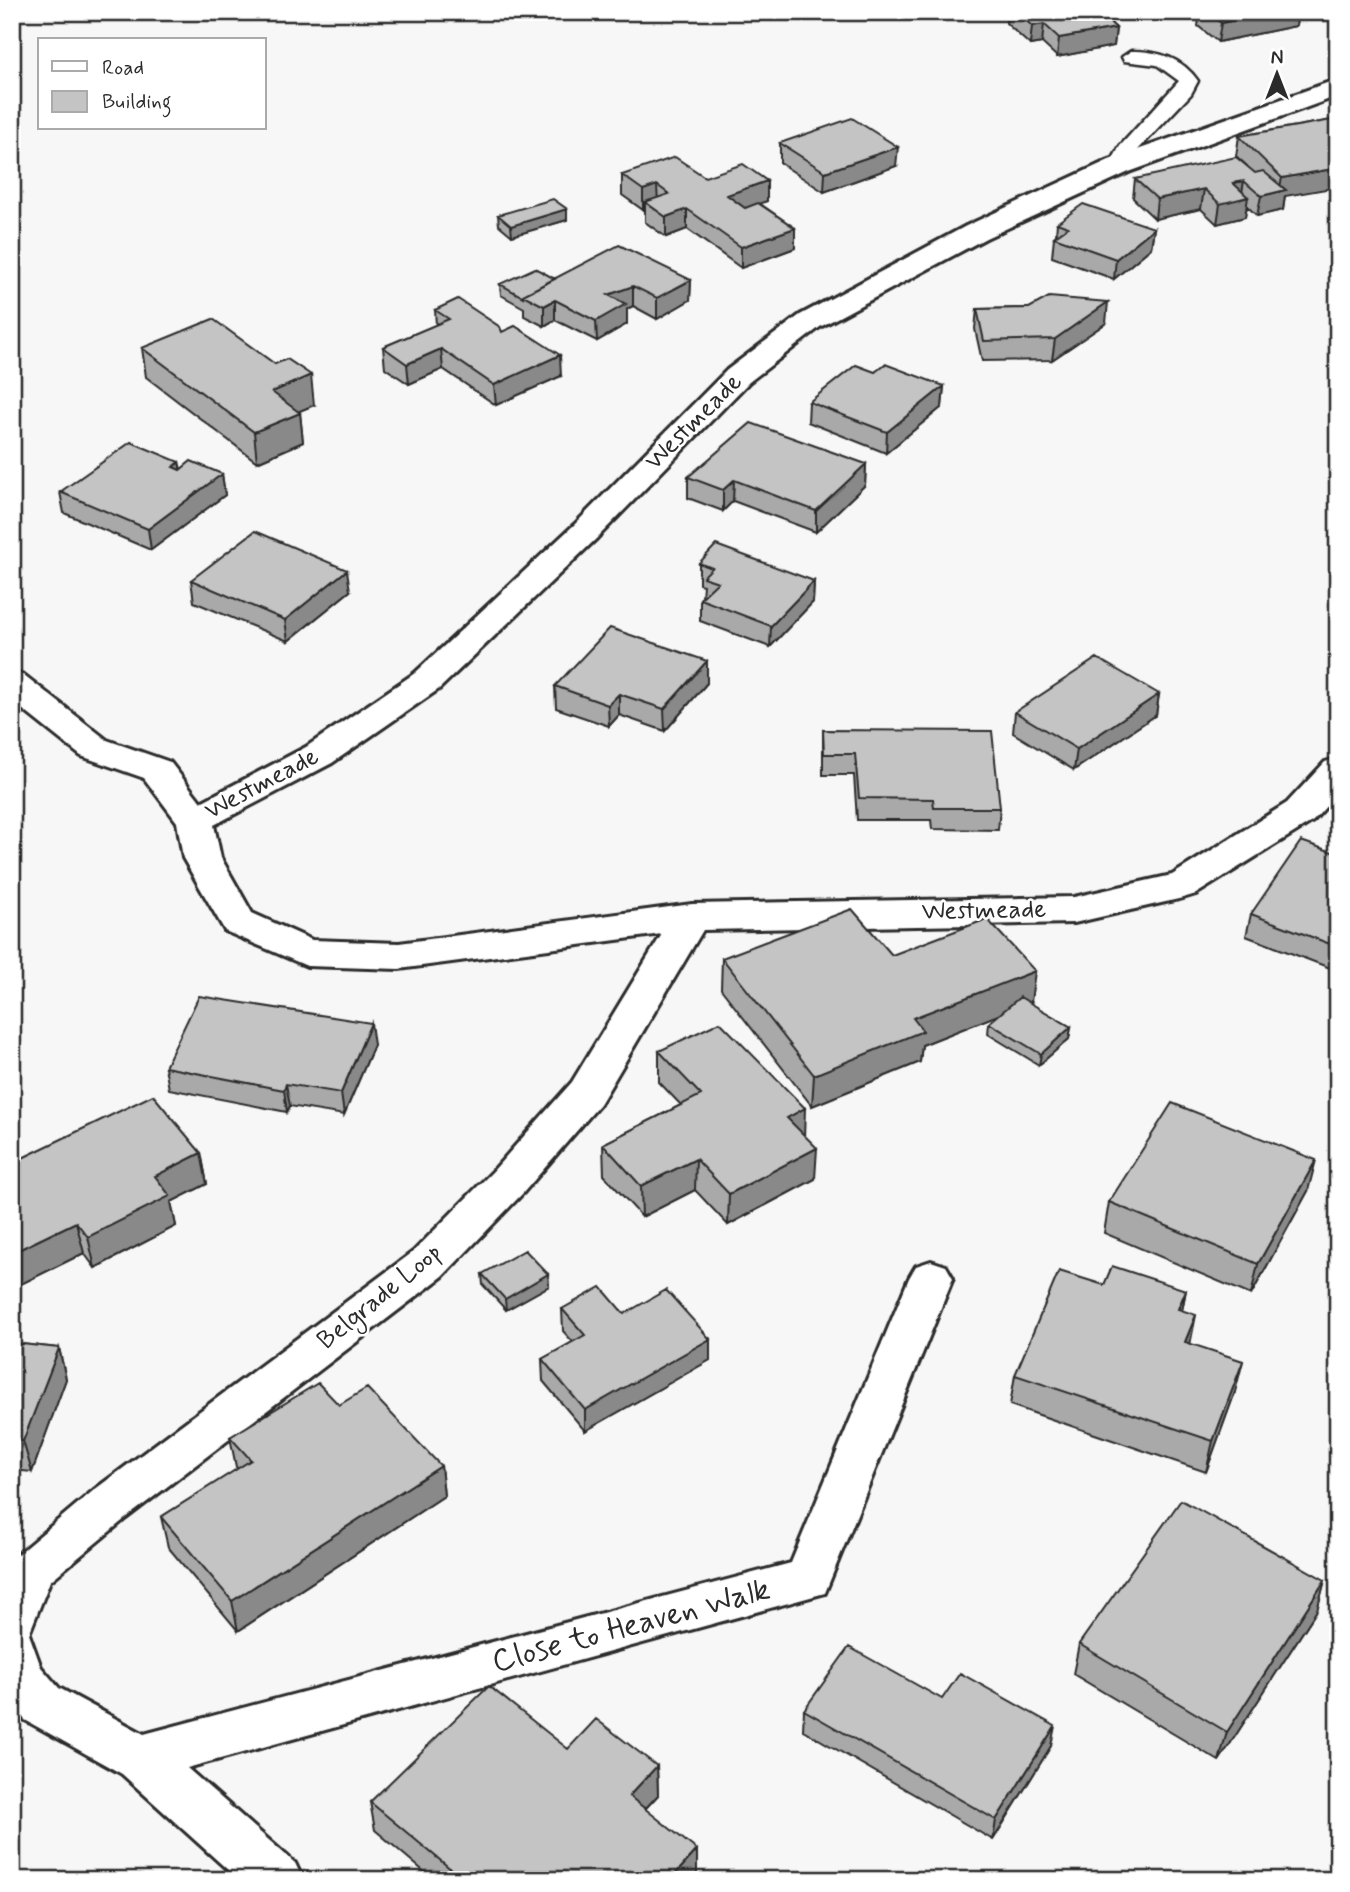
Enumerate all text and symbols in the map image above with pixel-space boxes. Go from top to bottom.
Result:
legend [38,38,266,130]
north arrow [1242,38,1312,108]
text: N [1271,46,1283,71]
text: Road [102,54,144,82]
text: Building [102,88,172,118]
street label: Westmeade [638,366,750,478]
street label: Westmeade [199,740,325,828]
street label: Westmeade [921,893,1047,929]
street label: Belgrade Loop [311,1236,451,1359]
street label: Close to Heaven Walk [487,1569,775,1683]

